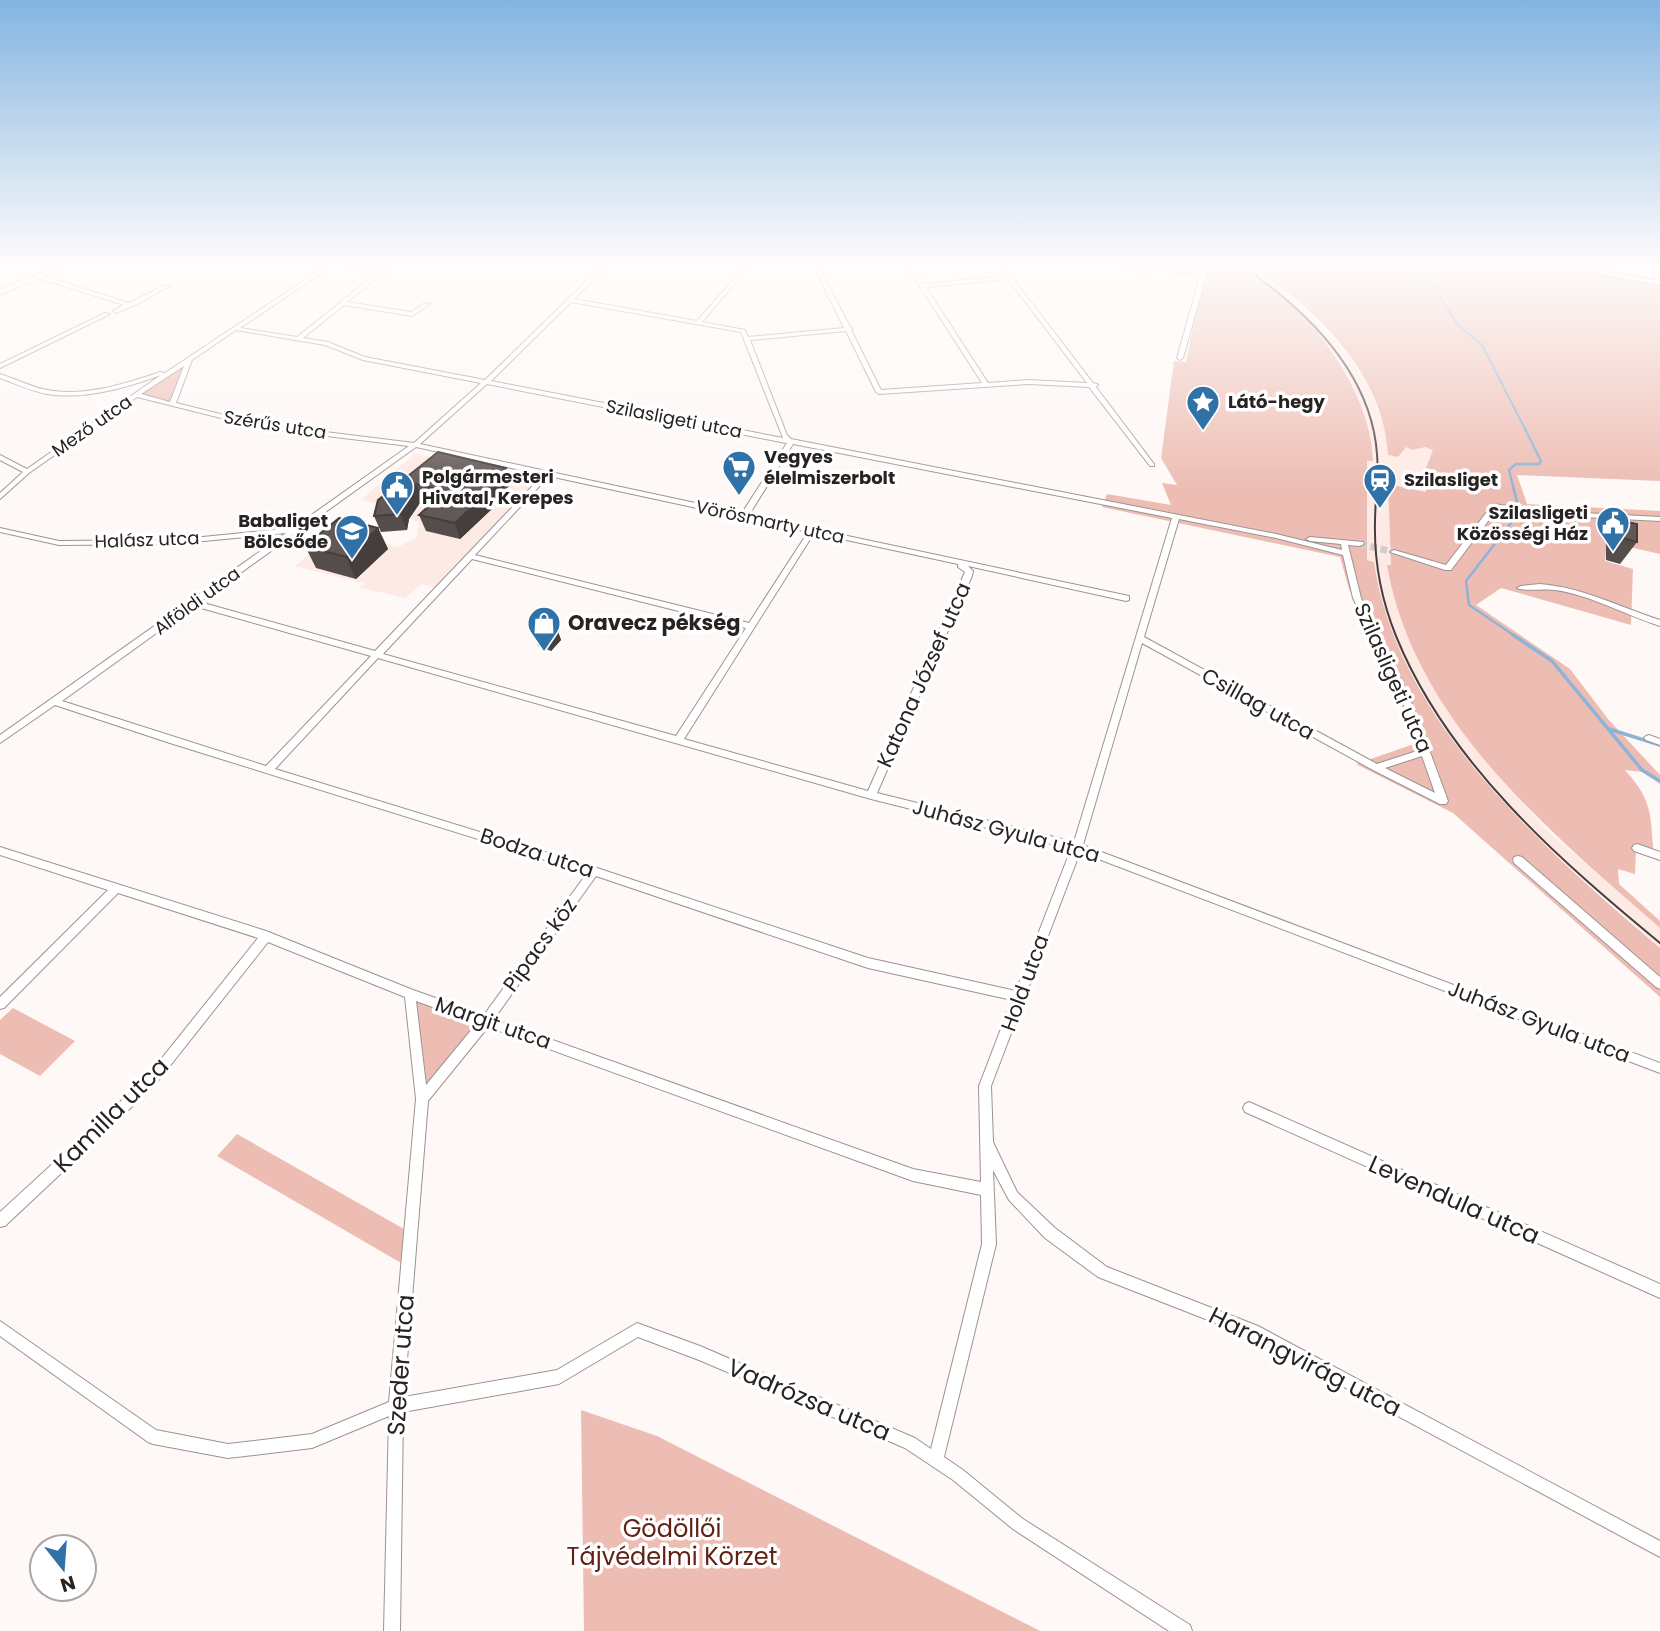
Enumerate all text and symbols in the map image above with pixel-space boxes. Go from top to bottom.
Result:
place icon: Látó-hegy [1184,383,1222,432]
street label: Mező utca [47,389,137,462]
place label: Látó-hegy [1228,389,1325,414]
street label: Szilasligeti utca [604,393,744,444]
street label: Szérűs utca [222,404,328,445]
place label: Vegyes élelmiszerbolt [764,444,895,490]
supermarket icon: Vegyes élelmiszerbolt [720,448,758,497]
station icon: Szilasliget [1361,461,1399,510]
place label: Polgármesteri Hivatal, Kerepes [422,464,574,510]
place label: Szilasliget [1404,467,1498,492]
public building icon: Polgármesteri Hivatal, Kerepes [378,468,416,517]
street label: Vörösmarty utca [693,494,847,549]
place label: Szilasligeti Közösségi Ház [1457,500,1588,546]
public building icon: Szilasligeti Közösségi Ház [1594,504,1632,553]
place label: Babaliget Bölcsőde [238,508,328,554]
school or university icon: Babaliget Bölcsőde [333,512,371,561]
street label: Halász utca [94,525,200,554]
street label: Alföldi utca [149,561,245,640]
street label: Katona József utca [870,578,977,772]
street label: Szilasligeti utca [1347,598,1440,757]
shop icon: Oravecz pékség [525,604,563,653]
place label: Oravecz pékség [568,608,741,637]
street label: Csillag utca [1197,661,1320,746]
street label: Juhász Gyula utca [909,792,1103,869]
street label: Bodza utca [477,821,598,885]
street label: Pipacs köz [496,892,583,997]
street label: Hold utca [994,930,1055,1035]
street label: Juhász Gyula utca [1444,973,1634,1070]
street label: Margit utca [431,989,555,1056]
street label: Kamilla utca [46,1050,176,1180]
street label: Levendula utca [1363,1147,1545,1252]
street label: Szeder utca [379,1293,422,1437]
street label: Harangvirág utca [1203,1299,1407,1424]
street label: Vadrózsa utca [723,1350,896,1449]
park label: Gödöllői Tájvédelmi Körzet [567,1512,777,1573]
north arrow [28,1533,98,1603]
text: N [57,1569,79,1599]

